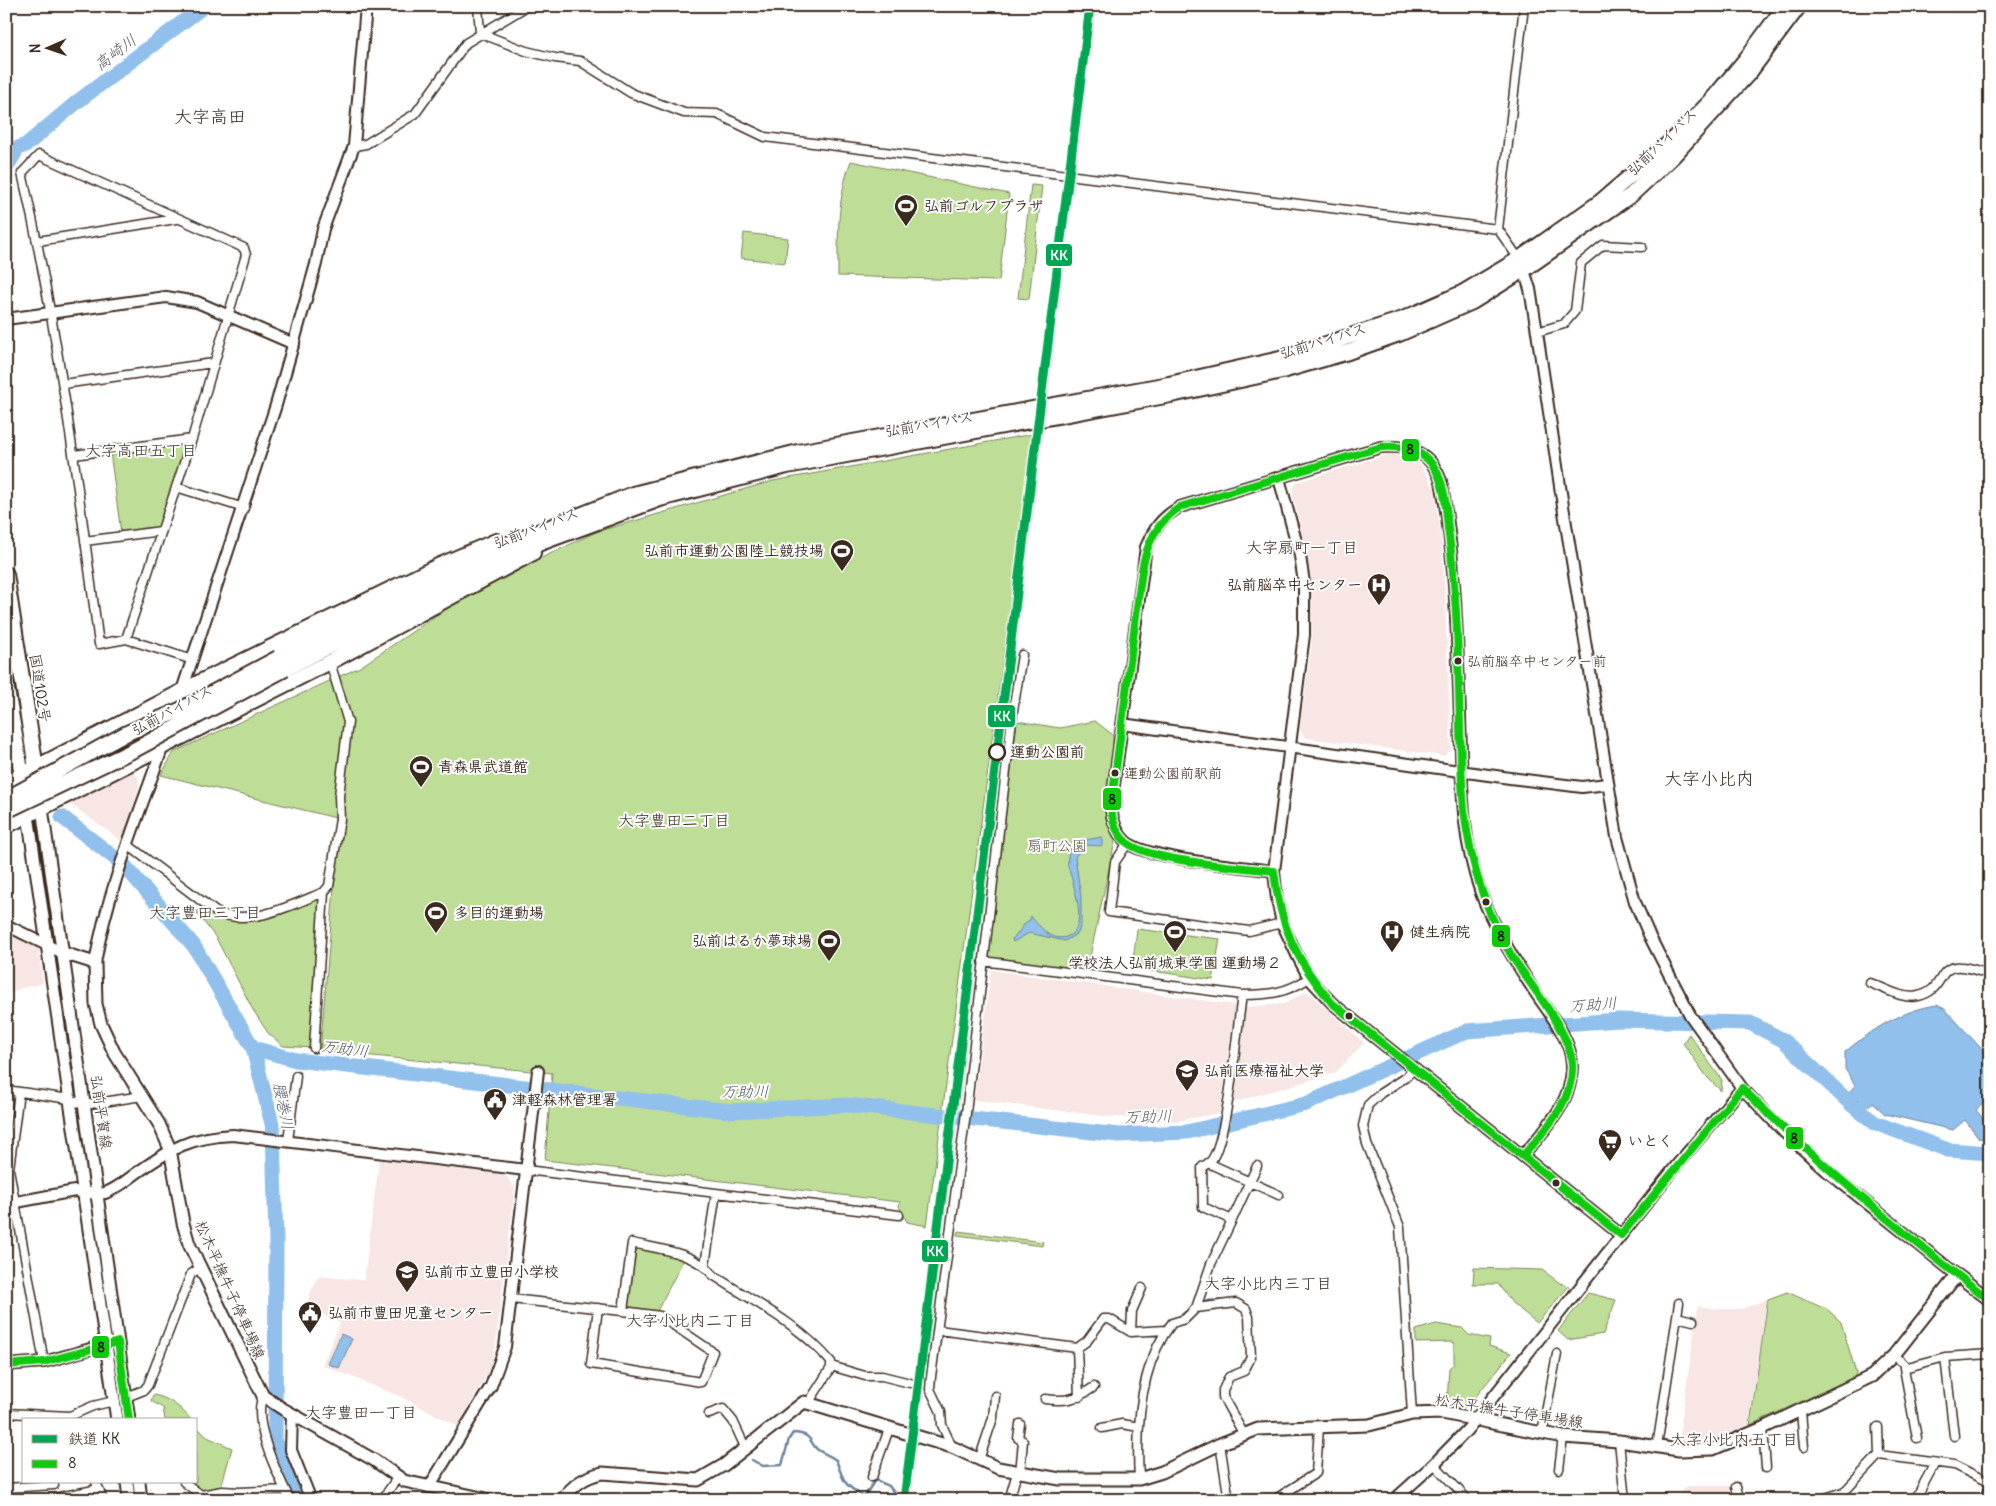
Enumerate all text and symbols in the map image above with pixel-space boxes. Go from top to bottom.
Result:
north arrow [22,22,72,72]
water label: 高崎川 [90,30,140,74]
text: N [26,43,44,54]
street label: 弘前バイパス [1623,104,1701,180]
district label: 大字高田 [174,105,246,128]
sports icon: 弘前ゴルフプラザ [893,193,919,227]
place label: 弘前ゴルフプラザ [924,196,1043,215]
line badge: KK [1045,243,1073,267]
text: KK [1050,246,1068,264]
street label: 弘前バイパス [1277,318,1369,363]
street label: 弘前バイパス [883,406,975,441]
line badge: 8 [1401,438,1420,462]
district label: 大字高田五丁目 [85,440,197,460]
text: 8 [1406,440,1414,458]
street label: 弘前バイパス [491,503,581,552]
district label: 大字扇町一丁目 [1246,537,1358,557]
sports icon: 弘前市運動公園陸上競技場 [829,538,855,572]
place label: 弘前市運動公園陸上競技場 [644,541,824,560]
hospital icon: 弘前脳卒中センター [1366,572,1392,606]
place label: 弘前脳卒中センター [1227,575,1362,594]
street label: 国道102号 [26,652,55,724]
place label: 弘前脳卒中センター前 [1467,652,1606,670]
marker: 弘前脳卒中センター前 [1453,656,1463,666]
street label: 弘前バイパス [128,680,216,740]
line badge: KK [987,704,1016,728]
text: KK [993,707,1011,725]
place label: 運動公園前 [1010,742,1085,761]
marker: 運動公園前 [988,743,1006,761]
sports icon: 青森県武道館 [408,754,434,788]
place label: 青森県武道館 [438,757,528,776]
place label: 運動公園前駅前 [1124,764,1222,782]
district label: 大字小比内 [1664,767,1754,790]
marker: 運動公園前駅前 [1110,768,1120,778]
line badge: 8 [1102,787,1122,811]
text: 8 [1108,790,1116,808]
district label: 大字豊田二丁目 [618,810,730,830]
park label: 扇町公園 [1027,836,1087,855]
unlabelled marker [1481,897,1491,907]
sports icon: 多目的運動場 [423,900,449,934]
district label: 大字豊田三丁目 [149,902,261,922]
place label: 多目的運動場 [454,903,544,922]
sports icon: 学校法人弘前城東学園 運動場２ [1162,919,1188,953]
hospital icon: 健生病院 [1379,919,1405,953]
place label: 健生病院 [1410,922,1470,941]
line badge: 8 [1491,924,1511,948]
text: 8 [1497,927,1505,945]
sports icon: 弘前はるか夢球場 [816,928,842,962]
place label: 弘前はるか夢球場 [692,931,812,950]
place label: 学校法人弘前城東学園 運動場２ [1068,953,1282,972]
water label: 万助川 [1568,992,1618,1016]
unlabelled marker [1344,1011,1354,1021]
water label: 万助川 [320,1035,370,1061]
school or university icon: 弘前医療福祉大学 [1174,1058,1200,1092]
place label: 弘前医療福祉大学 [1204,1061,1324,1080]
street label: 弘前平賀線 [87,1073,116,1150]
water label: 腰巻川 [270,1081,298,1131]
water label: 万助川 [721,1081,769,1101]
public building icon: 津軽森林管理署 [482,1087,508,1121]
place label: 津軽森林管理署 [512,1090,617,1109]
water label: 万助川 [1124,1105,1172,1127]
line badge: 8 [1785,1126,1804,1150]
supermarket icon: いとく [1597,1128,1623,1162]
text: 8 [1790,1129,1798,1147]
place label: いとく [1628,1131,1673,1150]
unlabelled marker [1551,1178,1561,1188]
street label: 松木平撫牛子停車場線 [191,1217,270,1362]
line badge: KK [921,1239,949,1263]
text: KK [926,1242,944,1260]
school or university icon: 弘前市立豊田小学校 [394,1259,420,1293]
place label: 弘前市立豊田小学校 [424,1262,559,1281]
district label: 大字小比内三丁目 [1204,1273,1332,1293]
public building icon: 弘前市豊田児童センター [297,1300,323,1334]
place label: 弘前市豊田児童センター [328,1303,493,1322]
district label: 大字小比内二丁目 [626,1310,754,1330]
line badge: 8 [91,1335,110,1359]
text: 8 [97,1338,105,1356]
street label: 松木平撫牛子停車場線 [1434,1389,1585,1432]
district label: 大字豊田一丁目 [305,1402,417,1422]
legend [22,1418,198,1484]
text: 鉄道 KK [68,1429,121,1448]
district label: 大字小比内五丁目 [1670,1429,1798,1449]
text: 8 [68,1453,77,1472]

